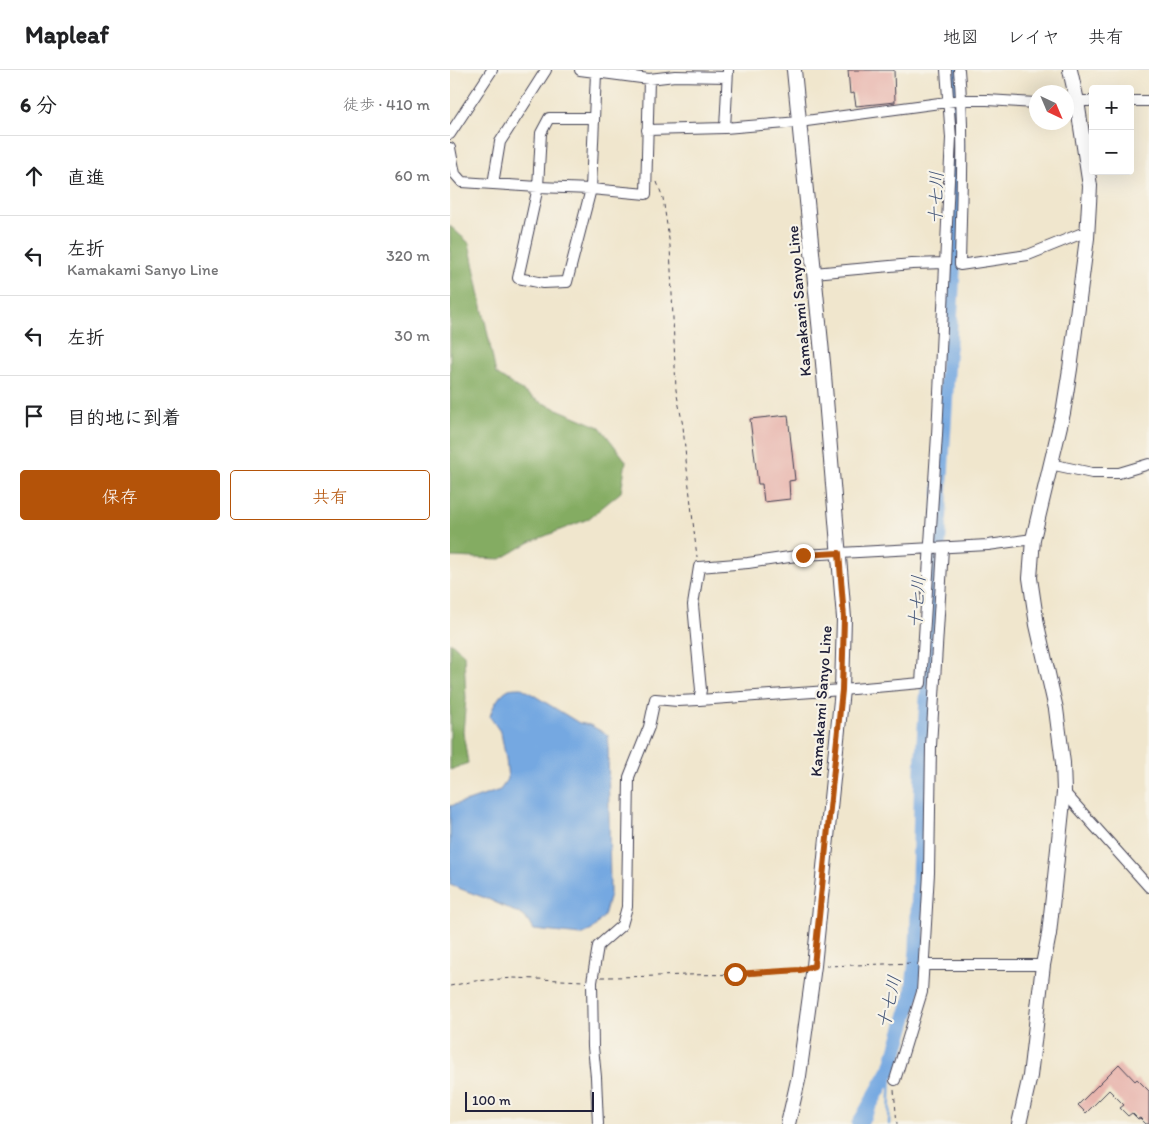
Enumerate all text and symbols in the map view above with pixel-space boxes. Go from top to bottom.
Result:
text: Mapleaf [25,20,109,49]
text: 地図 [943,26,979,48]
text: レイヤ [1007,26,1060,48]
text: 共有 [1088,26,1124,48]
north arrow [1029,85,1074,130]
map controls [1089,85,1134,175]
button: + [1089,85,1134,130]
text: 6 分 [20,92,57,117]
text: 徒歩 · 410 m [343,95,430,114]
button: − [1089,130,1134,175]
icon: ahead [20,162,48,190]
text: 直進 [67,166,105,189]
text: 60 m [395,166,430,185]
water label: 十七川 [925,171,947,225]
street label: Kamakami Sanyo Line [783,225,815,377]
text: 左折 [67,237,105,260]
icon: left [20,242,48,270]
text: 320 m [386,246,430,265]
text: Kamakami Sanyo Line [67,260,219,279]
icon: left [20,322,48,350]
text: 左折 [67,326,105,349]
text: 30 m [394,326,430,345]
icon: arrive [20,402,48,430]
text: 目的地に到着 [67,406,181,429]
button: 保存 [20,470,220,520]
button: 共有 [230,470,430,520]
route end [792,544,815,567]
water label: 十七川 [904,574,930,630]
street label: Kamakami Sanyo Line [806,625,836,777]
route start [724,963,747,986]
water label: 十七川 [872,973,906,1031]
scale bar [465,1089,594,1112]
text: 100 m [472,1092,511,1109]

